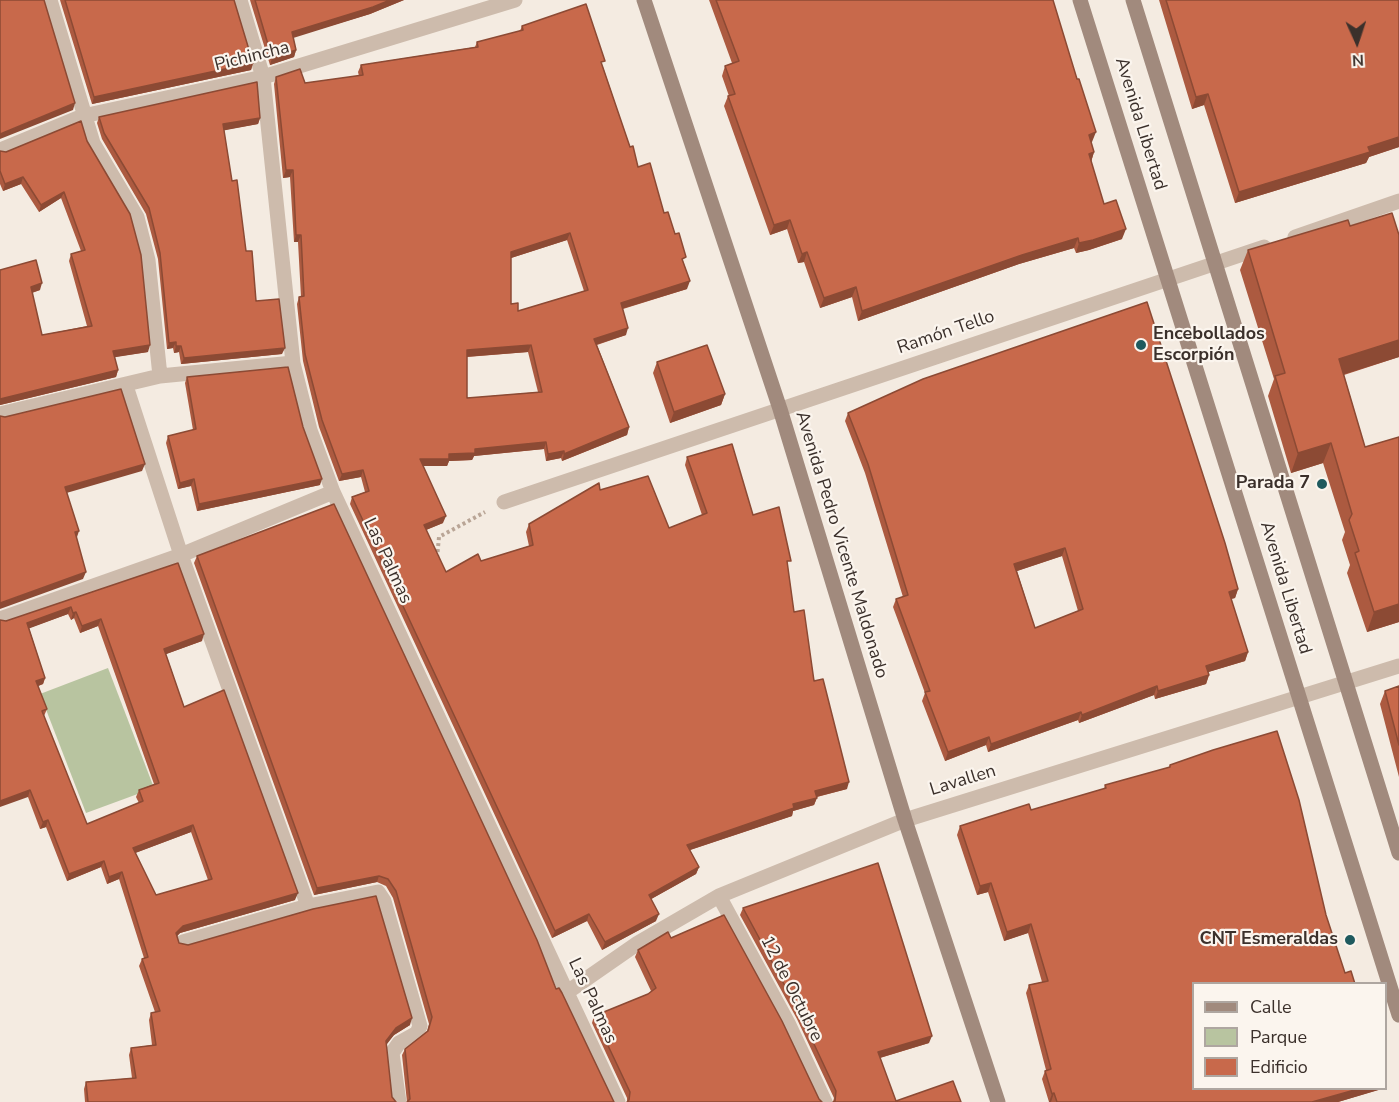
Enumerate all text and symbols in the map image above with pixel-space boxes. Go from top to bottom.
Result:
north arrow [1327,12,1387,72]
street label: Pichincha [212,37,292,77]
text: N [1351,49,1364,71]
street label: Avenida Libertad [1110,55,1170,193]
street label: Ramón Tello [895,306,997,360]
place label: Encebollados Escorpión [1153,324,1265,366]
marker: Encebollados Escorpión [1134,338,1148,352]
street label: Avenida Pedro Vicente Maldonado [790,409,892,681]
place label: Parada 7 [1236,473,1310,495]
marker: Parada 7 [1315,477,1329,491]
street label: Las Palmas [358,515,416,607]
street label: Avenida Libertad [1255,519,1315,657]
street label: Lavallen [927,761,999,801]
place label: CNT Esmeraldas [1199,929,1338,951]
street label: 12 de Octubre [755,932,827,1046]
marker: CNT Esmeraldas [1343,933,1357,947]
street label: Las Palmas [563,955,621,1047]
legend [1192,982,1387,1090]
text: Calle [1250,995,1292,1019]
text: Parque [1250,1025,1307,1049]
text: Edificio [1250,1055,1308,1079]

